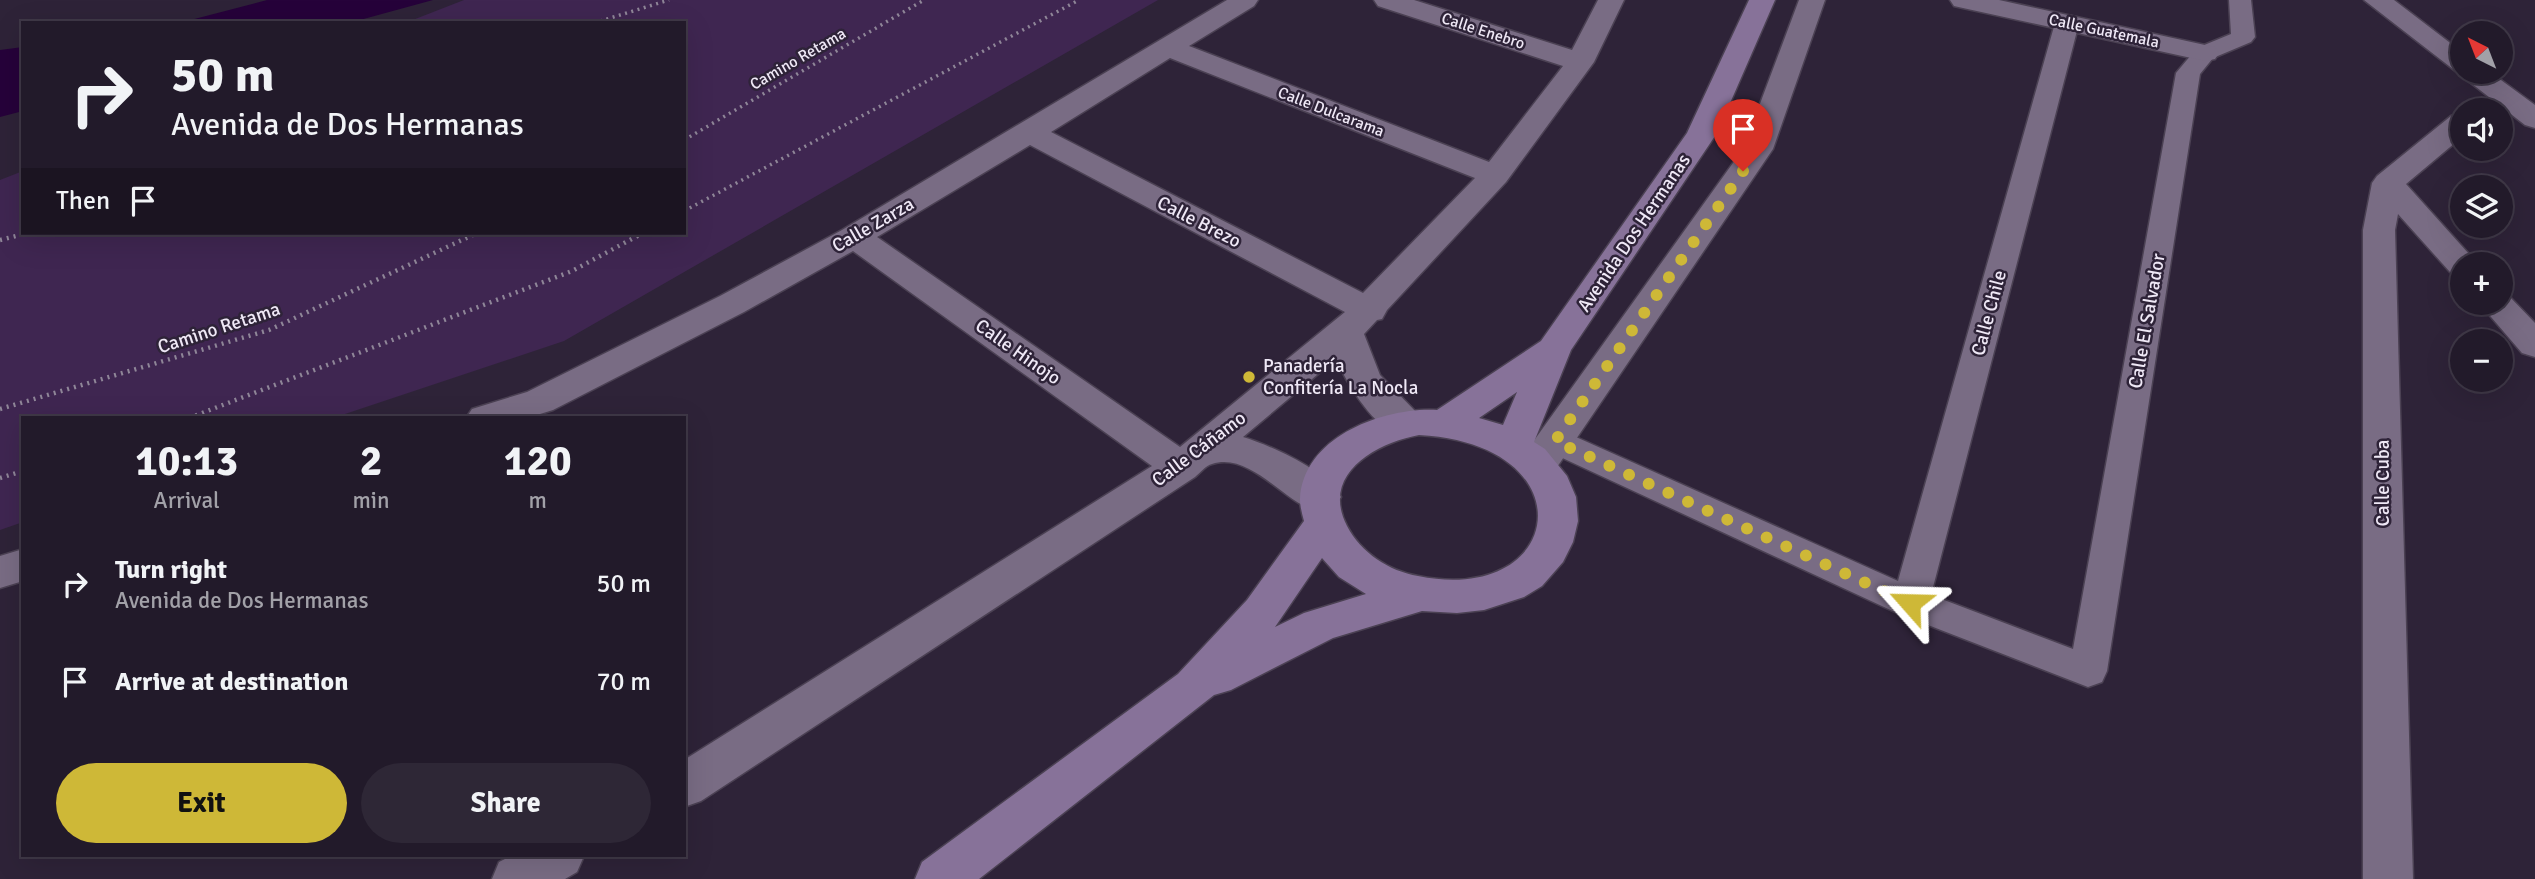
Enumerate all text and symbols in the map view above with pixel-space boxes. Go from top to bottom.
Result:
street label: Calle Enebro [1439,8,1527,54]
street label: Calle Guatemala [2047,10,2161,52]
north arrow [2450,21,2513,84]
map controls [2450,21,2513,392]
street label: Camino Retama [747,24,849,94]
text: 50 m [171,45,274,105]
icon: right [56,49,147,140]
street label: Calle Dulcarama [1275,83,1387,141]
button: sound [2450,98,2513,161]
pin [1713,99,1773,171]
text: Avenida de Dos Hermanas [171,105,524,144]
icon: arrive [1724,110,1762,148]
street label: Avenida Dos Hermanas [1572,149,1696,317]
button: layers [2450,175,2513,238]
icon: arrive [124,182,162,220]
text: Then [56,185,110,217]
street label: Calle Brezo [1153,191,1245,253]
street label: Calle Zarza [828,192,918,258]
street label: Calle El Salvador [2123,252,2171,390]
button: + [2450,252,2513,315]
street label: Calle Chile [1966,268,2012,358]
street label: Camino Retama [155,297,283,359]
street label: Calle Hinojo [971,314,1065,390]
button: − [2450,329,2513,392]
place label: Panadería Confitería La Nocla [1263,354,1418,400]
marker: Panadería Confitería La Nocla [1241,369,1257,385]
street label: Calle Cáñamo [1147,406,1251,492]
text: 10:13 [135,436,238,487]
text: 2 [360,436,382,487]
text: 120 [504,436,572,487]
street label: Calle Cuba [2371,440,2395,526]
text: Arrival [154,486,220,515]
text: min [352,486,390,515]
text: m [529,486,547,515]
text: Turn right [115,554,227,586]
icon: right [56,565,94,603]
position arrow [1873,566,1947,640]
text: 50 m [596,568,651,600]
text: Avenida de Dos Hermanas [115,586,369,615]
icon: arrive [56,663,94,701]
text: Arrive at destination [115,666,348,698]
text: 70 m [596,666,651,698]
button: Exit [56,763,347,843]
button: Share [361,763,651,843]

